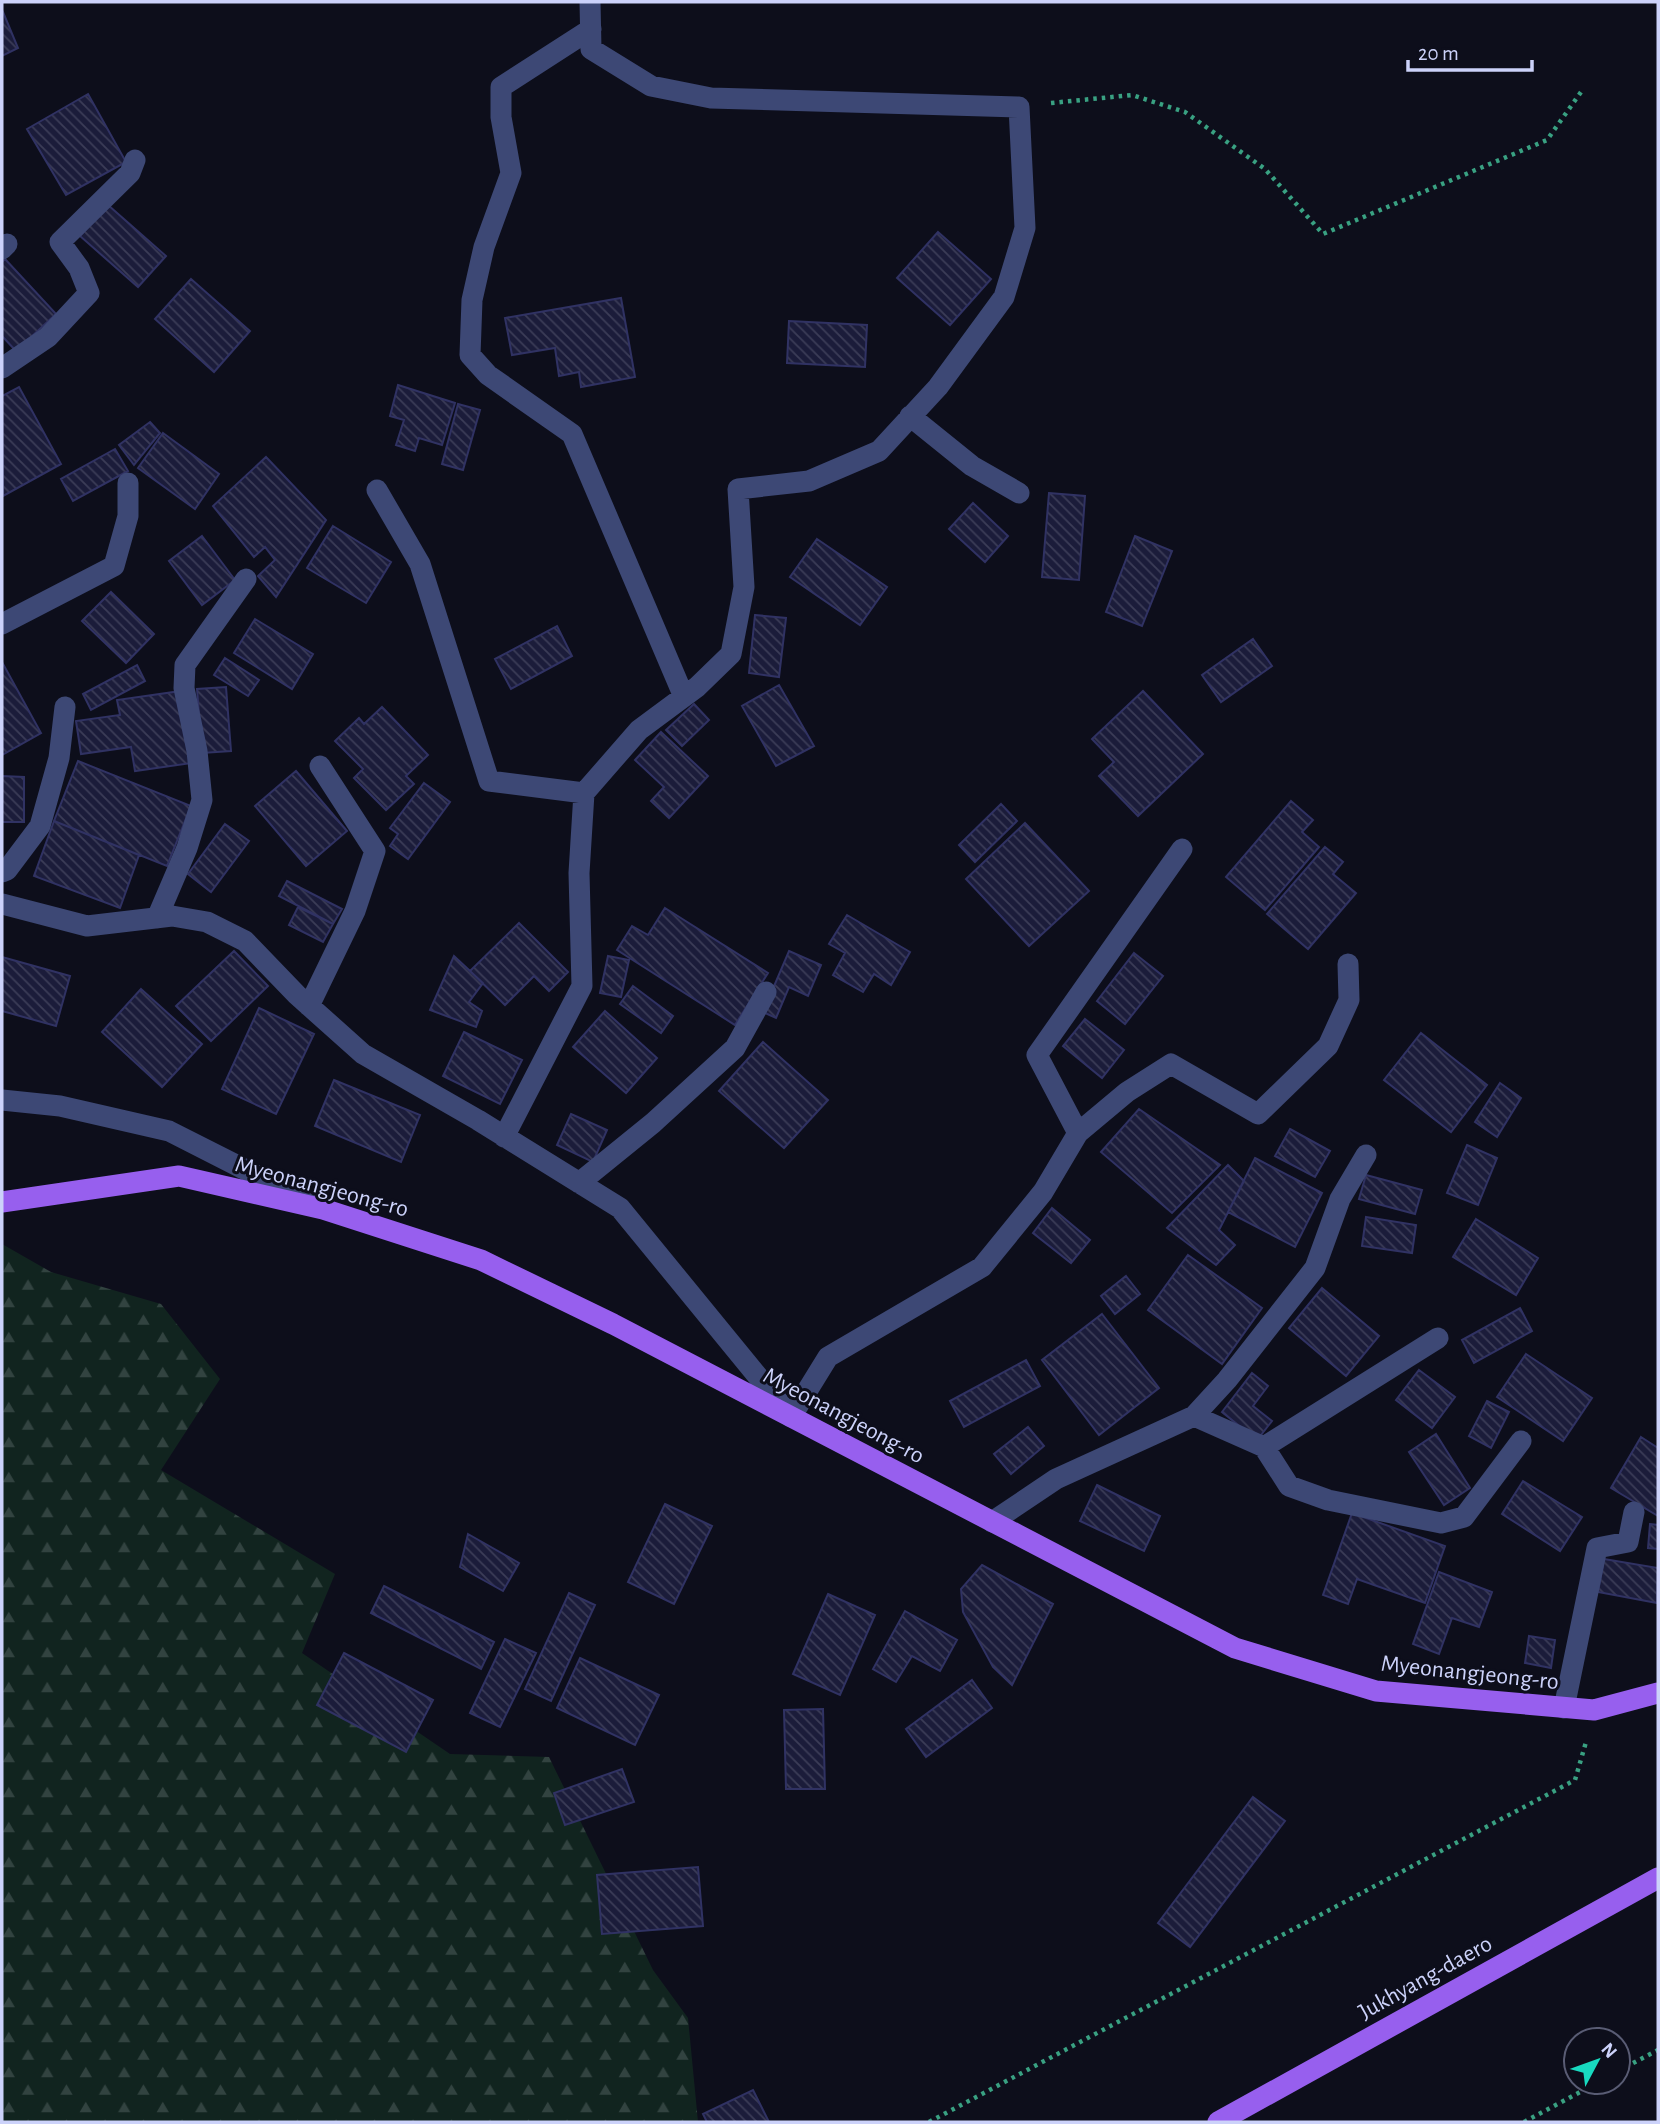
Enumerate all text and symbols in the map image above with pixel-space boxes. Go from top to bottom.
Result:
scale bar [1408,28,1532,72]
text: 20 m [1418,43,1459,64]
street label: Myeonangjeong-ro [232,1152,411,1222]
street label: Myeonangjeong-ro [759,1363,928,1468]
street label: Myeonangjeong-ro [1380,1652,1560,1694]
street label: Jukhyang-daero [1355,1931,1496,2024]
north arrow [1562,2026,1632,2096]
text: N [1597,2040,1620,2062]

